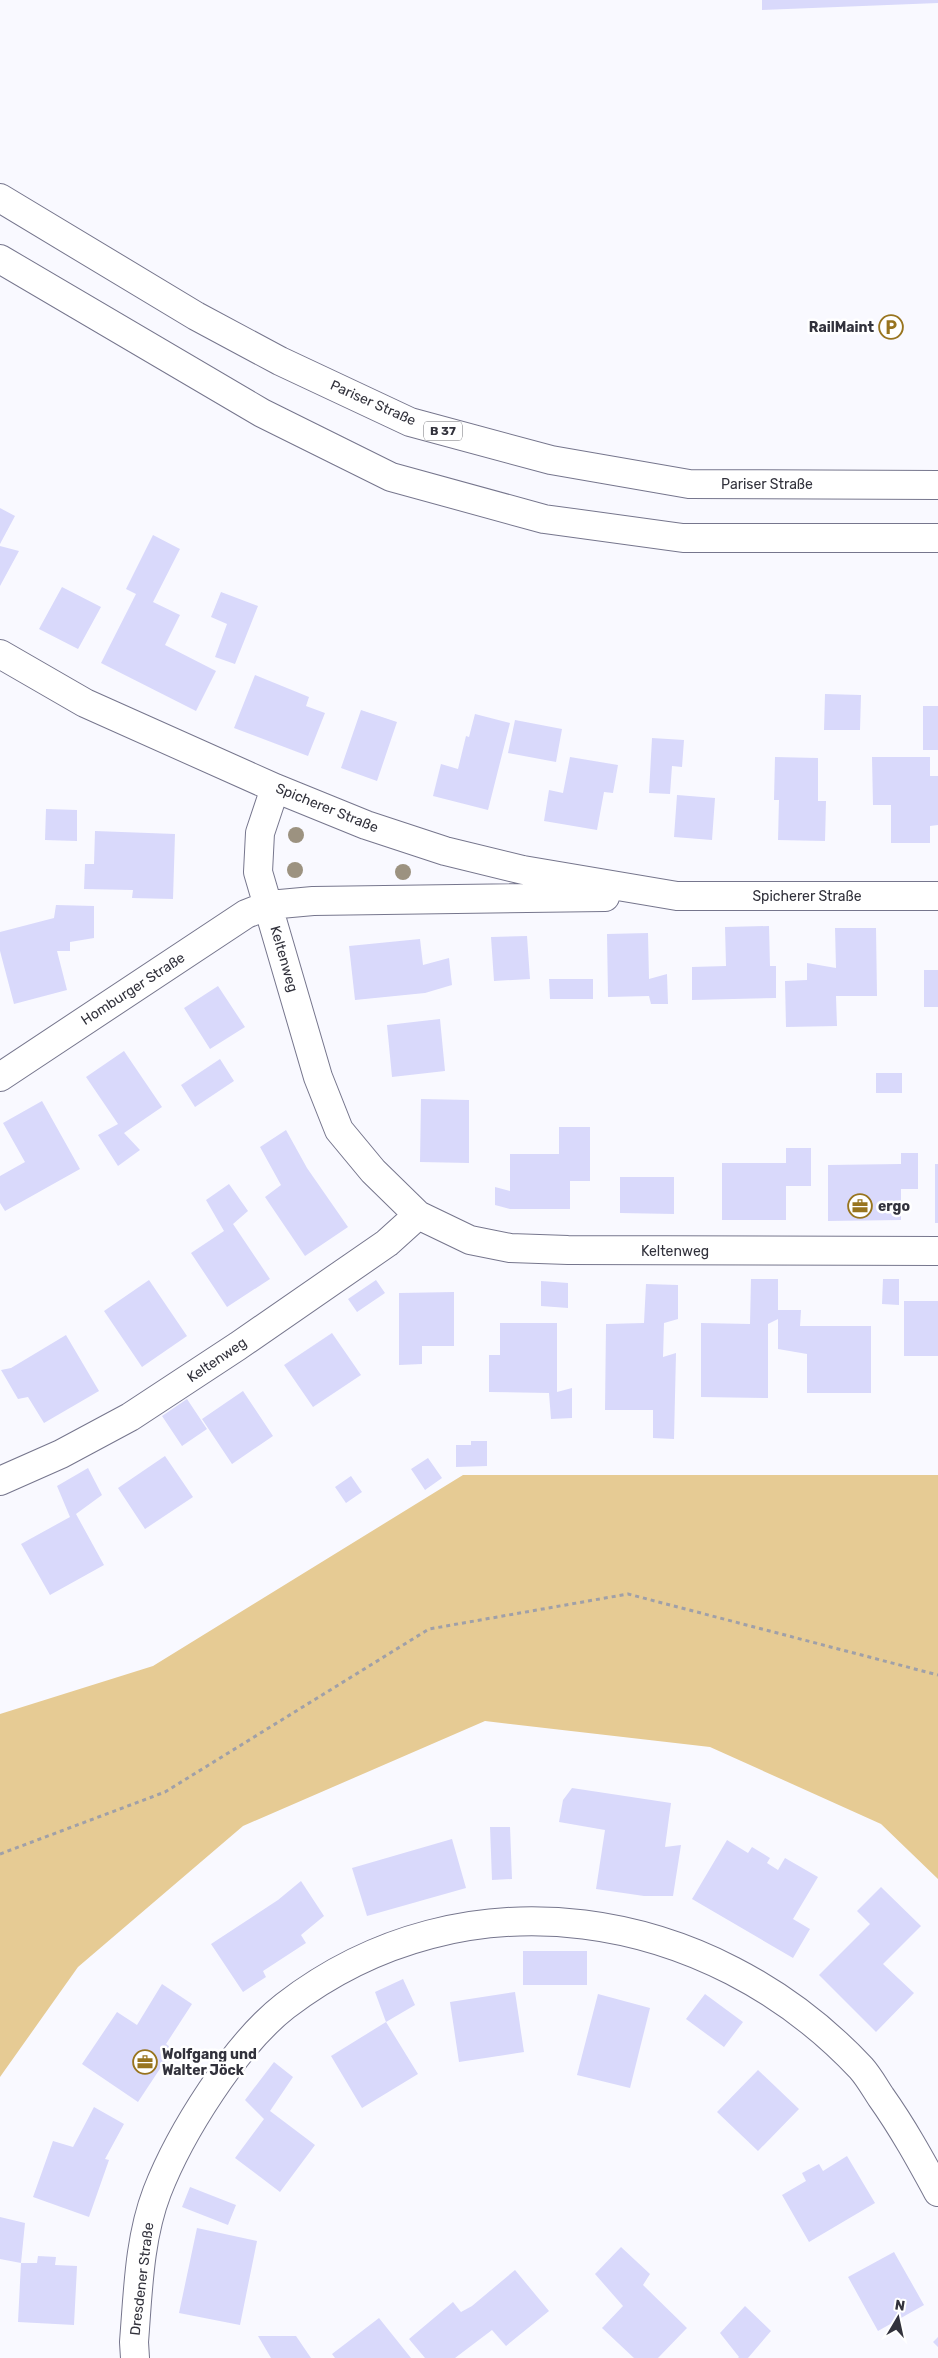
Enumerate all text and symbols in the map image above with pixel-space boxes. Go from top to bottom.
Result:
parking icon: RailMaint [878,314,904,340]
place label: RailMaint [809,319,874,336]
street label: Pariser Straße [328,377,419,430]
road number: B 37 [424,422,462,441]
street label: Pariser Straße [721,476,813,493]
street label: Spicherer Straße [273,780,381,836]
street label: Spicherer Straße [752,888,862,905]
street label: Keltenweg [266,924,302,994]
street label: Homburger Straße [78,949,188,1029]
office icon: ergo [847,1193,873,1219]
place label: ergo [878,1198,910,1215]
street label: Keltenweg [641,1243,709,1260]
street label: Keltenweg [184,1334,250,1386]
place label: Wolfgang und Walter Jöck [162,2046,257,2079]
office icon: Wolfgang und Walter Jöck [132,2049,158,2075]
street label: Dresdener Straße [127,2221,157,2337]
north arrow [873,2293,923,2343]
text: N [894,2296,906,2315]

